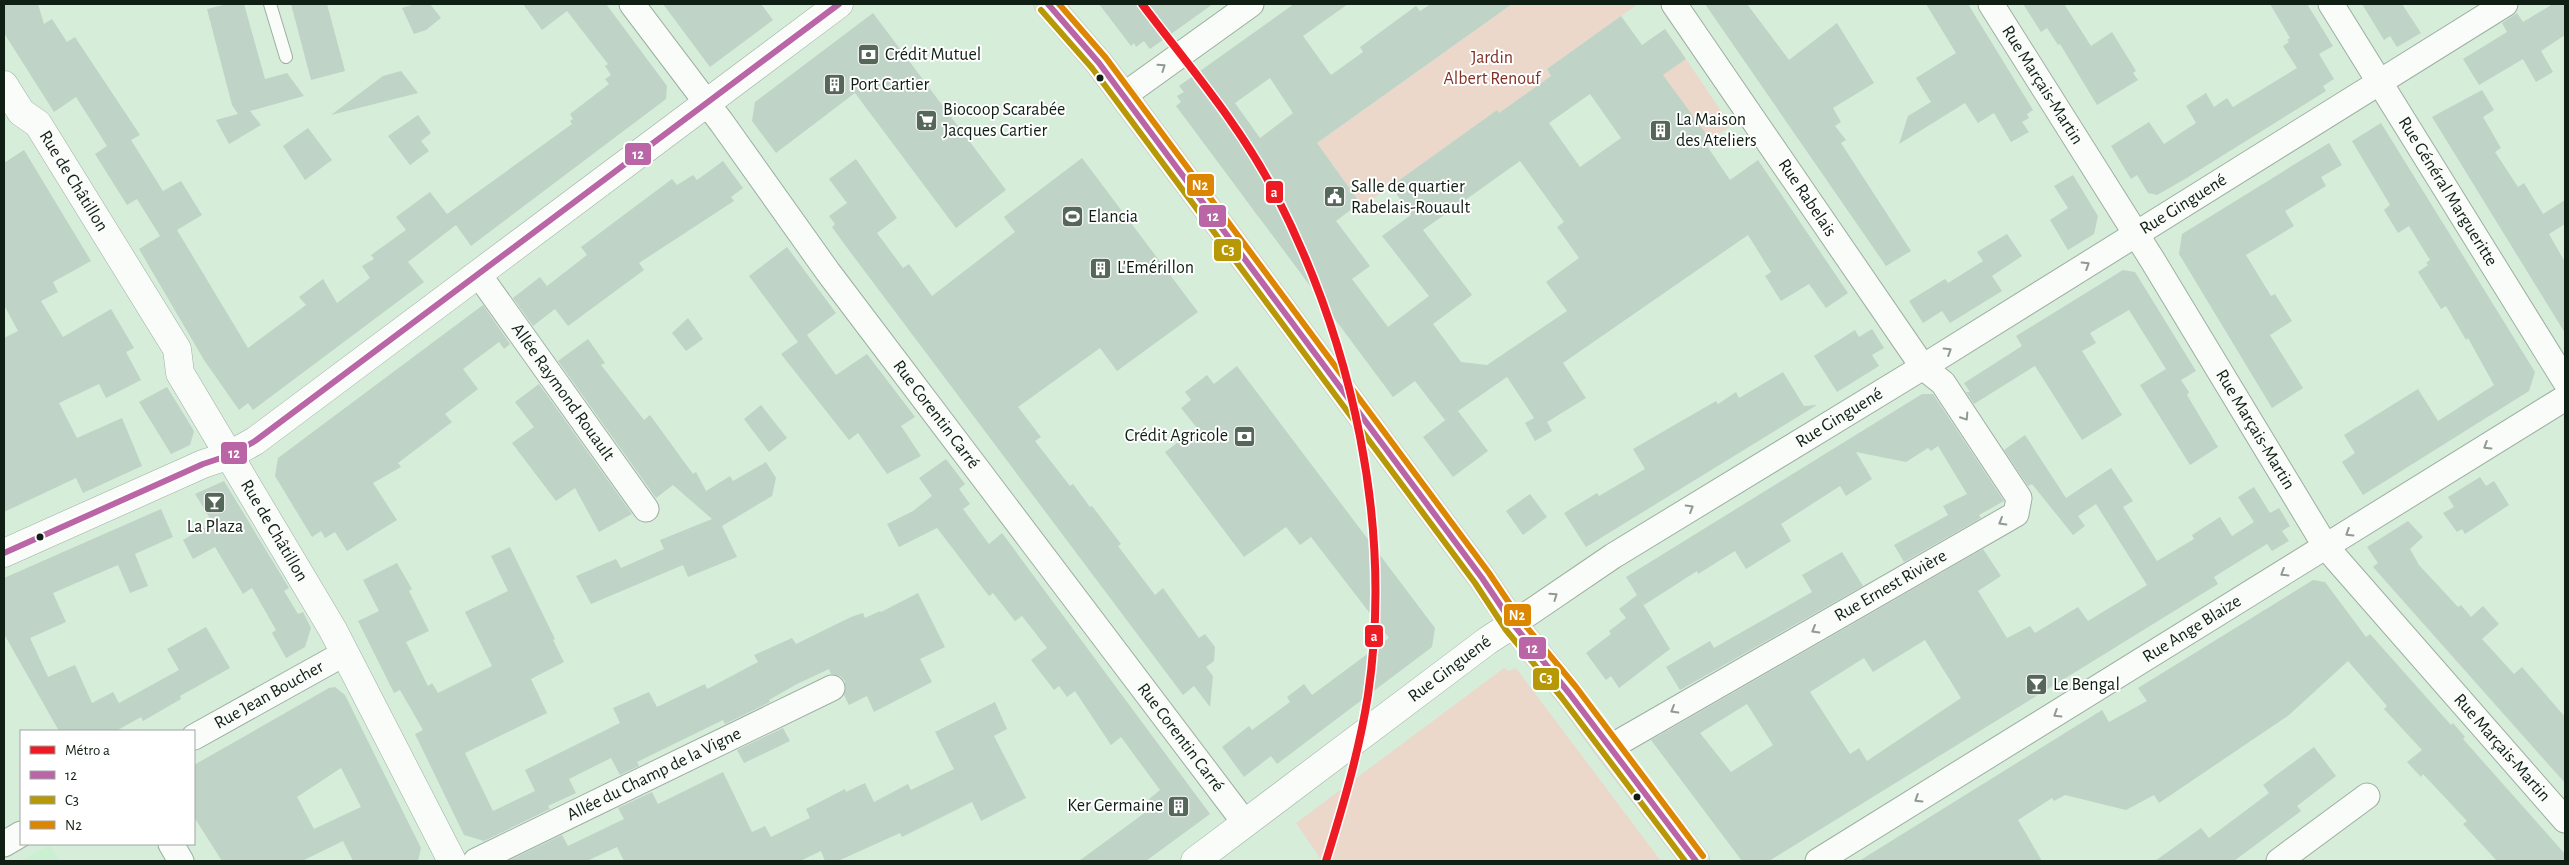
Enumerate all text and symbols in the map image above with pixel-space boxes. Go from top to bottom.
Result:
street label: Rue Marçais-Martin [1998,23,2086,148]
bank icon: Crédit Mutuel [857,43,881,67]
place label: Crédit Mutuel [885,46,981,64]
park label: Jardin Albert Renouf [1443,49,1542,88]
one-way arrow [1156,64,1166,73]
building icon: Port Cartier [822,73,846,97]
unlabelled marker [1095,73,1105,83]
place label: Port Cartier [850,76,929,94]
place label: Biocoop Scarabée Jacques Cartier [943,101,1065,140]
supermarket icon: Biocoop Scarabée Jacques Cartier [915,108,939,132]
place label: La Maison des Ateliers [1676,111,1757,150]
street label: Rue Général Margueritte [2395,114,2501,270]
building icon: La Maison des Ateliers [1648,118,1672,142]
street label: Rue de Châtillon [36,128,111,235]
line badge: 12 [624,142,652,166]
text: 12 [632,148,644,162]
street label: Rue Rabelais [1775,156,1839,240]
street label: Rue Ginguené [2137,171,2230,238]
line badge: N2 [1186,173,1215,197]
place label: Salle de quartier Rabelais-Rouault [1351,178,1471,217]
text: N2 [1192,179,1209,193]
line badge: a [1265,180,1284,204]
public building icon: Salle de quartier Rabelais-Rouault [1323,185,1347,209]
text: a [1271,186,1278,200]
line badge: 12 [1198,204,1227,228]
sports icon: Elancia [1060,205,1084,229]
place label: Elancia [1088,208,1138,226]
text: 12 [1207,210,1219,224]
line badge: C3 [1213,238,1242,262]
text: C3 [1221,244,1235,258]
building icon: L'Emérillon [1089,256,1113,280]
place label: L'Emérillon [1117,259,1194,277]
one-way arrow [2081,261,2090,271]
street label: Allée Raymond Rouault [508,320,618,464]
one-way arrow [1943,348,1952,357]
street label: Rue Corentin Carré [889,357,983,472]
street label: Rue Marçais-Martin [2212,367,2298,493]
street label: Rue Ginguené [1793,385,1886,451]
one-way arrow [1959,411,1968,421]
bank icon: Crédit Agricole [1232,424,1256,448]
place label: Crédit Agricole [1125,427,1228,445]
one-way arrow [2483,440,2492,450]
line badge: 12 [220,441,248,465]
text: 12 [228,447,240,461]
street label: Rue de Châtillon [237,477,311,585]
bar icon: La Plaza [203,490,227,514]
one-way arrow [1685,505,1694,515]
one-way arrow [1998,516,2007,526]
place label: La Plaza [187,518,243,536]
one-way arrow [2346,526,2355,536]
unlabelled marker [35,532,45,542]
street label: Rue Ernest Rivière [1832,547,1950,625]
one-way arrow [2281,566,2290,576]
street label: Rue Ange Blaize [2140,592,2244,666]
one-way arrow [1548,593,1557,602]
line badge: N2 [1503,603,1532,627]
text: N2 [1509,609,1526,623]
one-way arrow [1812,623,1821,633]
line badge: a [1364,624,1384,648]
text: a [1371,630,1378,644]
street label: Rue Ginguené [1405,632,1495,706]
line badge: 12 [1518,636,1547,660]
text: 12 [1526,642,1538,656]
street label: Rue Jean Boucher [211,658,327,733]
line badge: C3 [1532,667,1560,691]
text: C3 [1539,672,1553,686]
bar icon: Le Bengal [2025,673,2049,697]
place label: Le Bengal [2053,676,2120,694]
street label: Rue Corentin Carré [1134,680,1227,795]
street label: Rue Marçais-Martin [2450,691,2554,805]
one-way arrow [1671,704,1680,714]
one-way arrow [2053,707,2062,717]
street label: Allée du Champ de la Vigne [564,725,744,824]
legend [20,730,195,845]
text: Métro a [65,743,110,758]
text: 12 [65,768,77,783]
unlabelled marker [1632,792,1642,802]
text: C3 [65,793,79,808]
one-way arrow [1915,793,1924,803]
building icon: Ker Germaine [1167,794,1191,818]
place label: Ker Germaine [1067,797,1163,815]
text: N2 [65,818,82,833]

